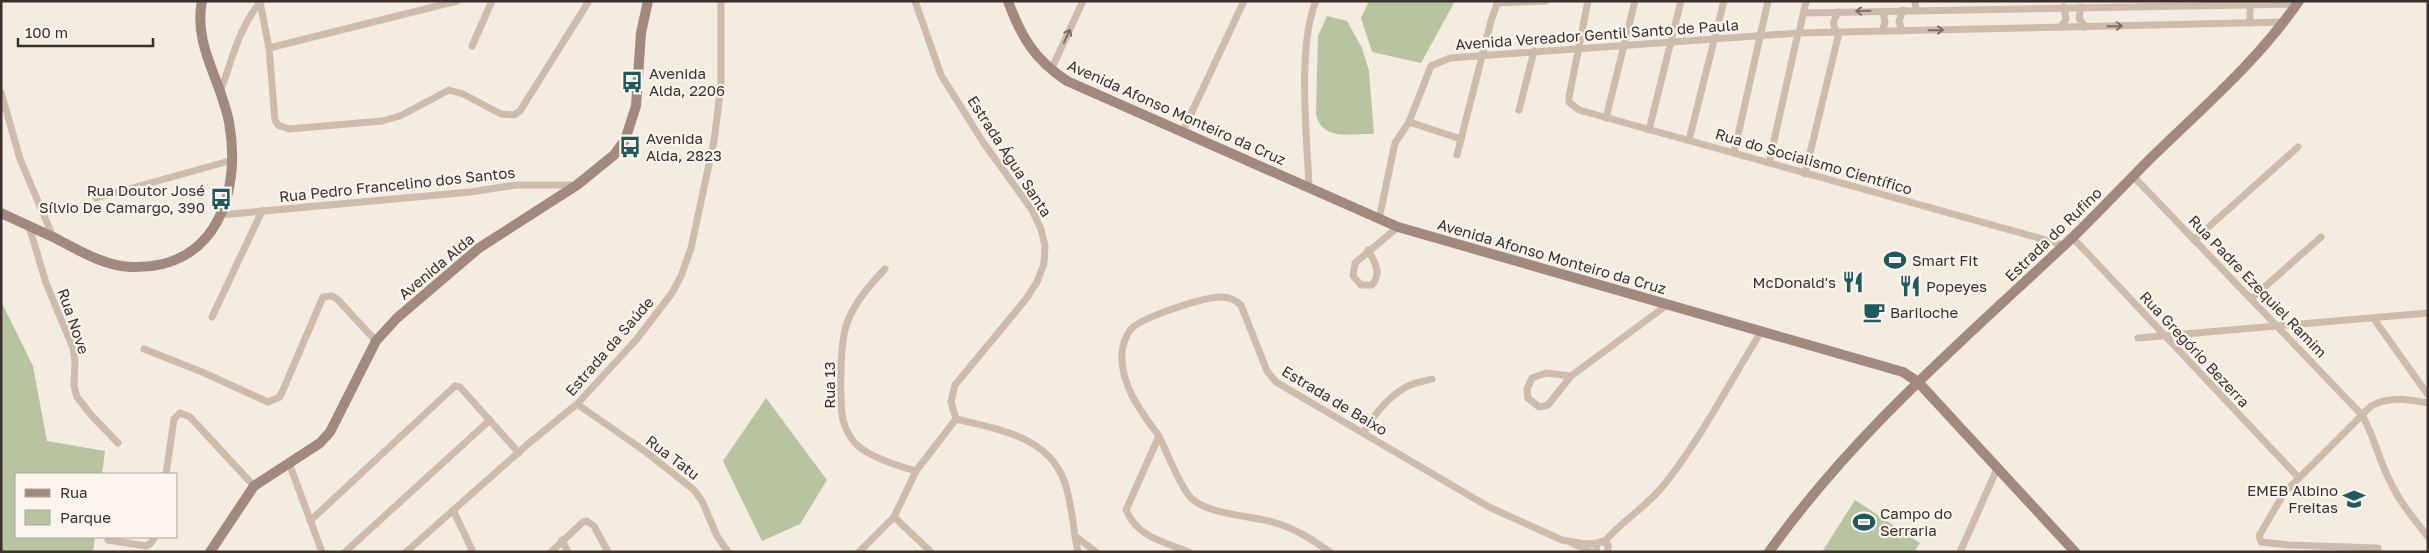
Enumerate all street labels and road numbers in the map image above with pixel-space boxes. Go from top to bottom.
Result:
street label: Avenida Vereador Gentil Santo de Paula [1455,15,1739,53]
street label: Avenida Afonso Monteiro da Cruz [1065,56,1289,169]
street label: Estrada Água Santa [964,92,1056,220]
street label: Rua do Socialismo Científico [1713,124,1915,198]
street label: Rua Pedro Francelino dos Santos [278,163,516,205]
street label: Estrada do Rufino [2001,183,2105,285]
street label: Rua Padre Ezequiel Ramim [2185,211,2331,361]
street label: Avenida Afonso Monteiro da Cruz [1436,215,1669,297]
street label: Avenida Alda [395,229,477,303]
street label: Rua Nove [54,286,94,356]
street label: Rua Gregório Bezerra [2137,287,2253,411]
street label: Estrada da Saúde [561,293,657,399]
street label: Rua 13 [820,361,838,409]
street label: Estrada de Baixo [1279,361,1391,439]
street label: Rua Tatu [643,431,703,483]

